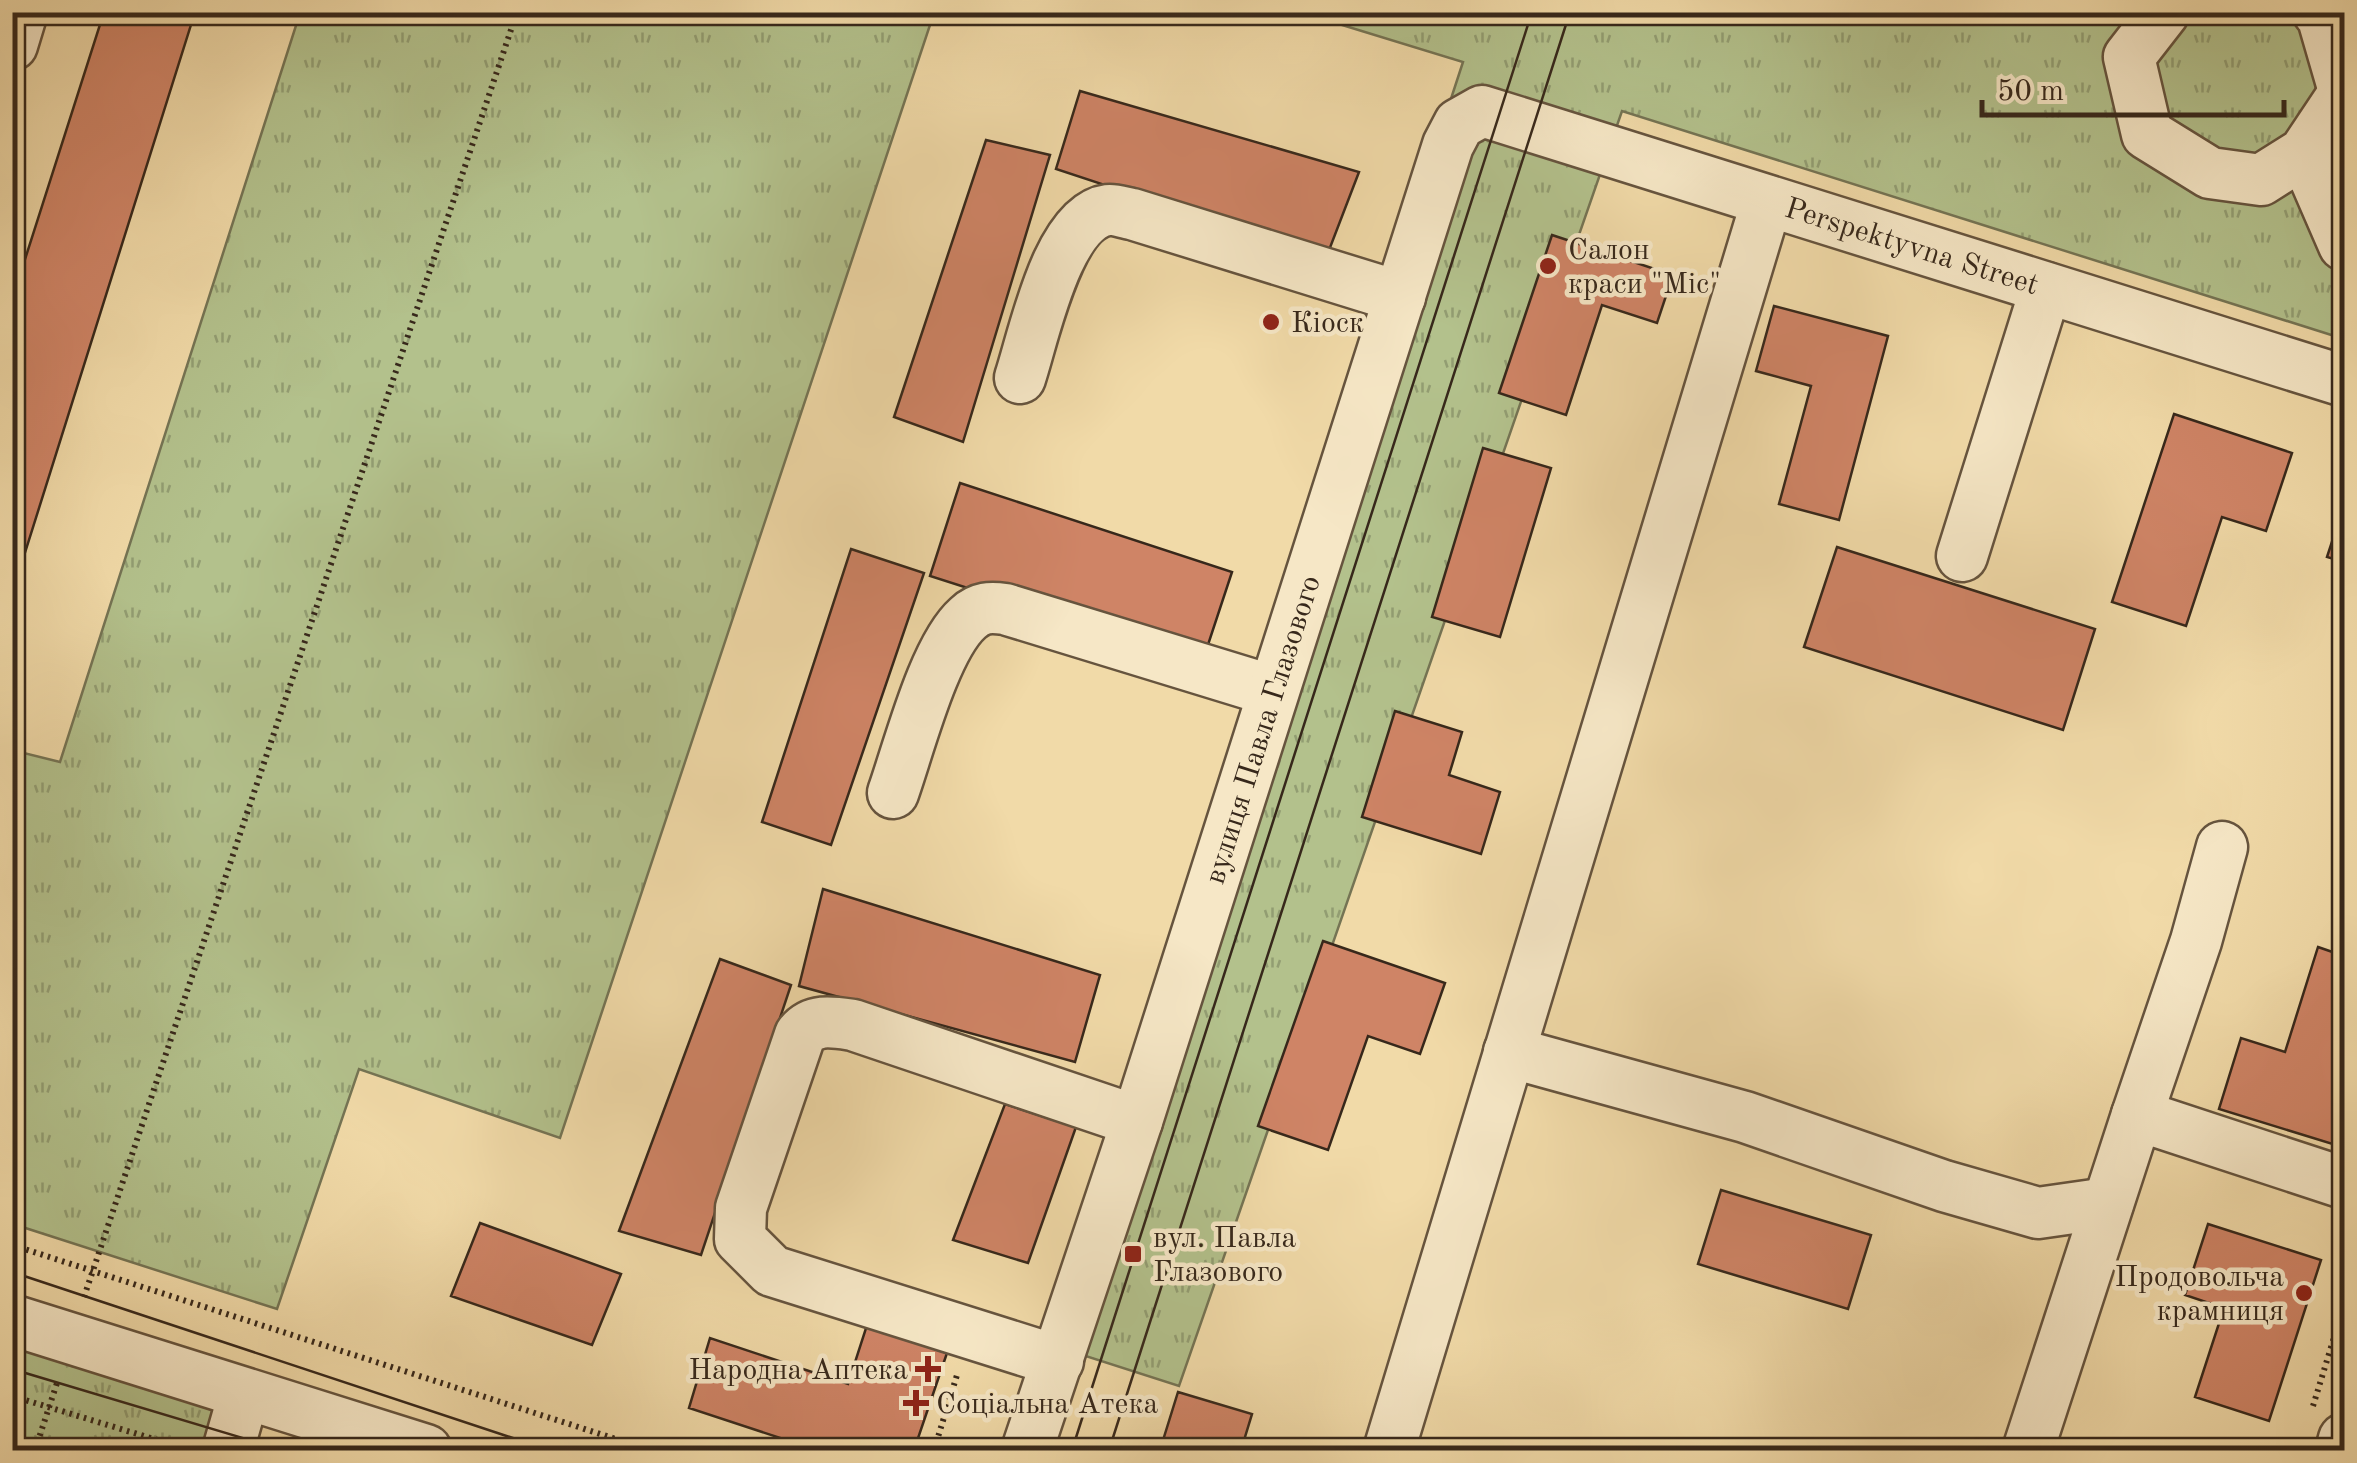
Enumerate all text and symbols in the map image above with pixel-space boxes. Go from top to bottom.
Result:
scale bar [1982,55,2284,117]
text: 50 m [1997,77,2064,107]
street label: Perspektyvna Street [1781,194,2042,301]
place label: Салон краси "Міс" [1568,236,1721,300]
marker: Салон краси "Міс" [1537,255,1559,277]
place label: Кіоск [1291,309,1364,339]
marker: Кіоск [1260,311,1282,333]
street label: вулиця Павла Глазового [1201,572,1327,888]
place label: вул. Павла Глазового [1153,1224,1297,1288]
marker: вул. Павла Глазового [1122,1243,1144,1265]
place label: Продовольча крамниця [2115,1263,2284,1327]
marker: Продовольча крамниця [2293,1282,2315,1304]
place label: Народна Аптека [688,1356,908,1386]
marker: Народна Аптека [917,1358,939,1380]
place label: Соціальна Атека [936,1390,1158,1420]
marker: Соціальна Атека [905,1392,927,1414]

